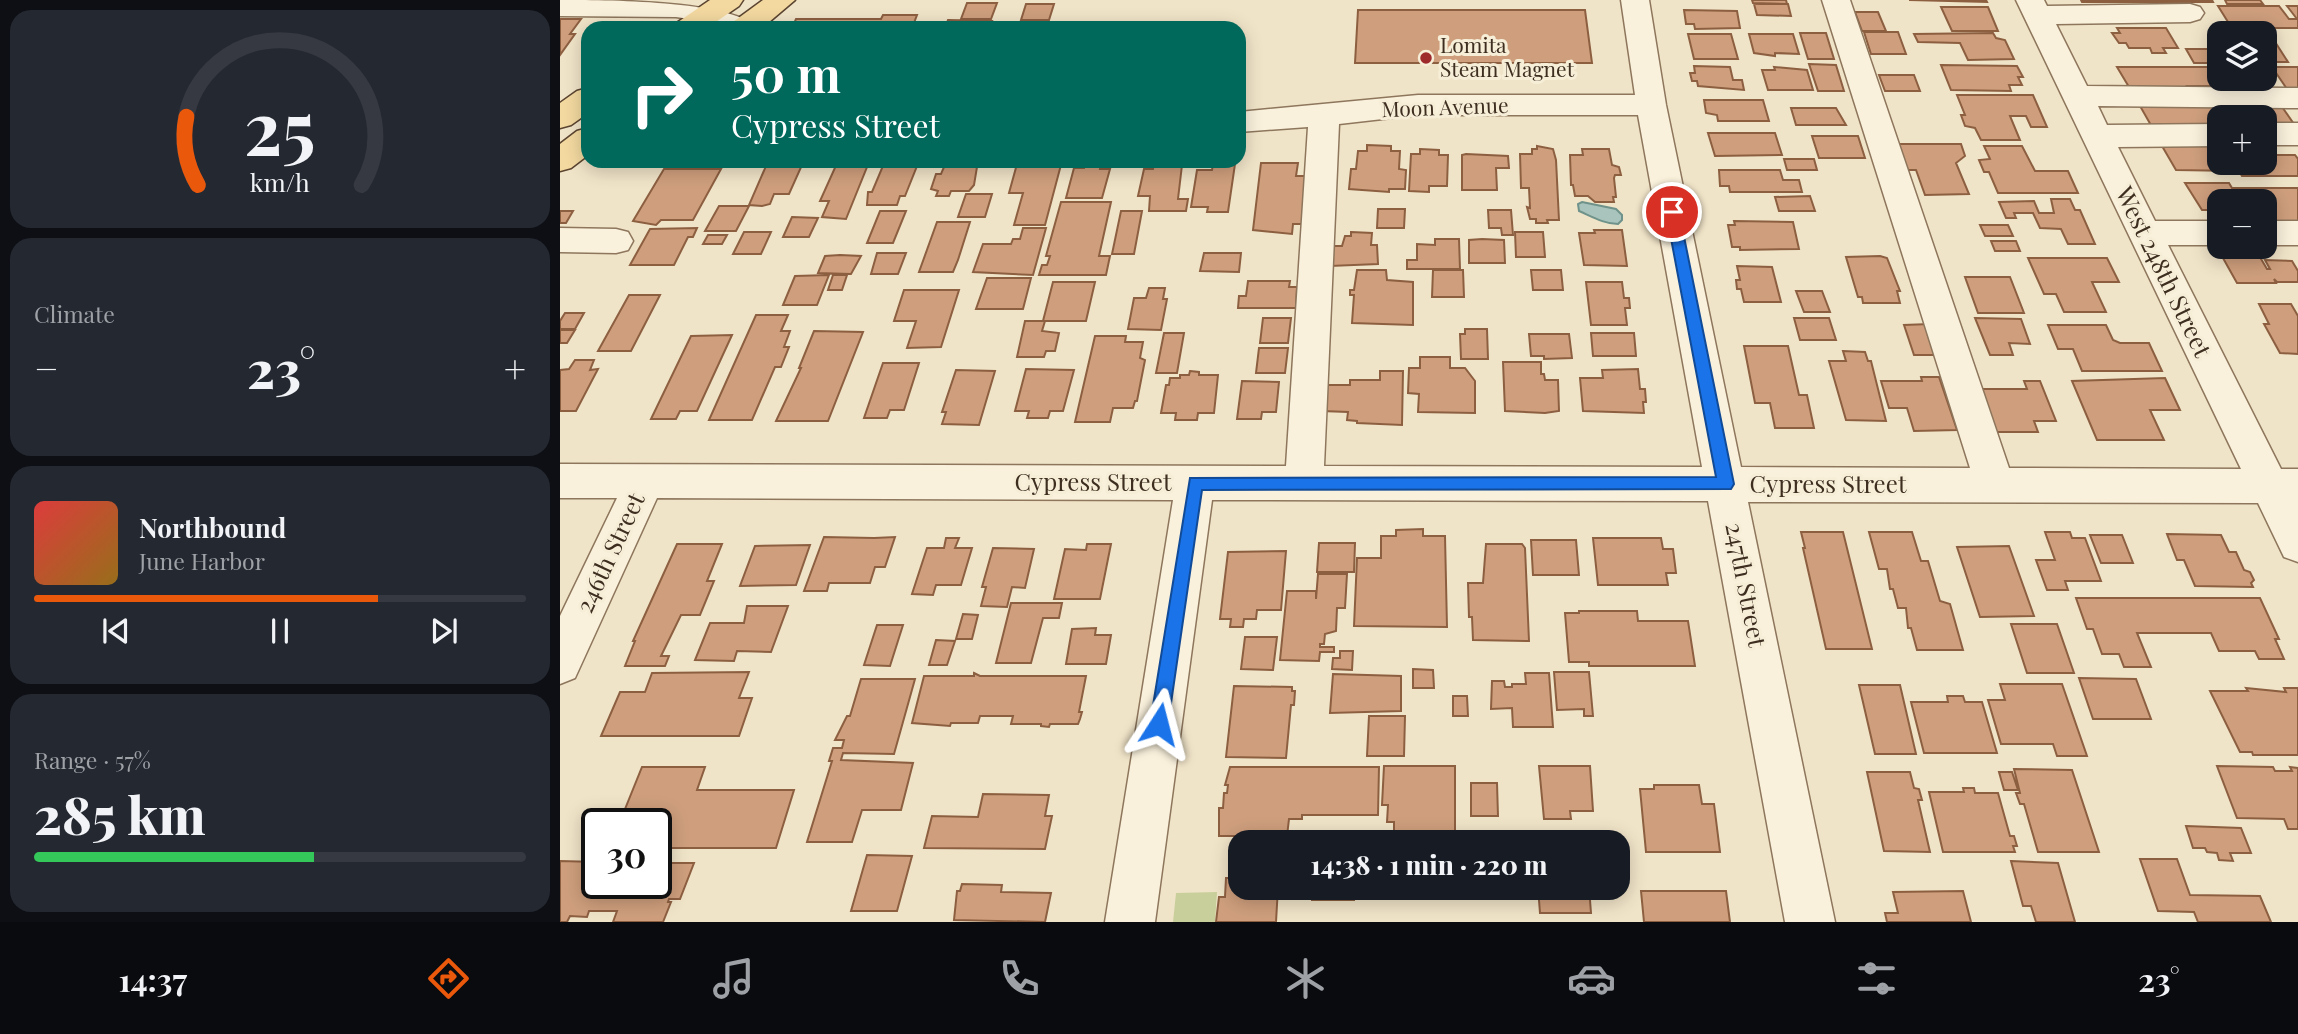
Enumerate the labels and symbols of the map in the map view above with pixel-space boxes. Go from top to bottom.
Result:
place label: Lomita Steam Magnet [1440,30,1575,82]
marker: Lomita Steam Magnet [1418,50,1434,66]
street label: Moon Avenue [1381,90,1509,122]
street label: West 248th Street [2109,180,2220,362]
pin [1642,182,1702,242]
street label: Cypress Street [1015,465,1172,497]
street label: Cypress Street [1750,467,1907,499]
street label: 246th Street [567,487,651,617]
street label: 247th Street [1719,520,1775,650]
position arrow [1122,687,1196,761]
speed limit sign: 30 [581,808,672,899]

